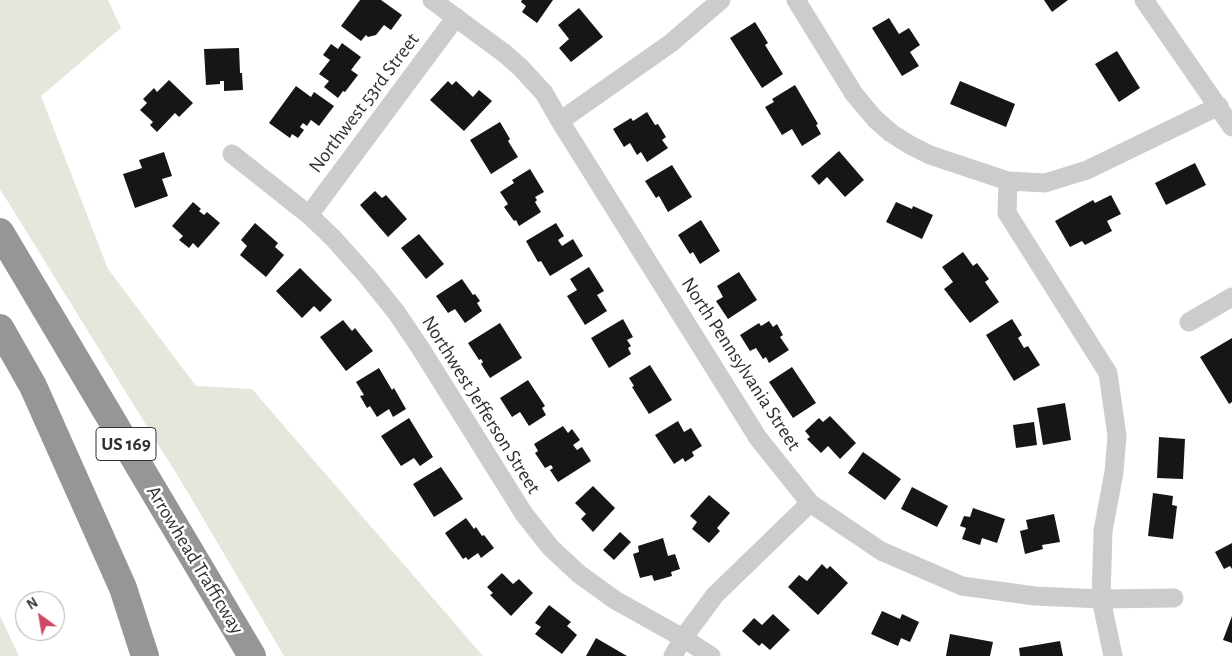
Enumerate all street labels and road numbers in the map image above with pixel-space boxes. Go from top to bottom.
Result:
street label: Northwest 53rd Street [304,28,424,178]
street label: North Pennsylvania Street [676,273,806,455]
street label: Northwest Jefferson Street [416,312,546,498]
road number: US 169 [96,428,156,460]
street label: Arrowhead Trafficway [141,481,249,639]

